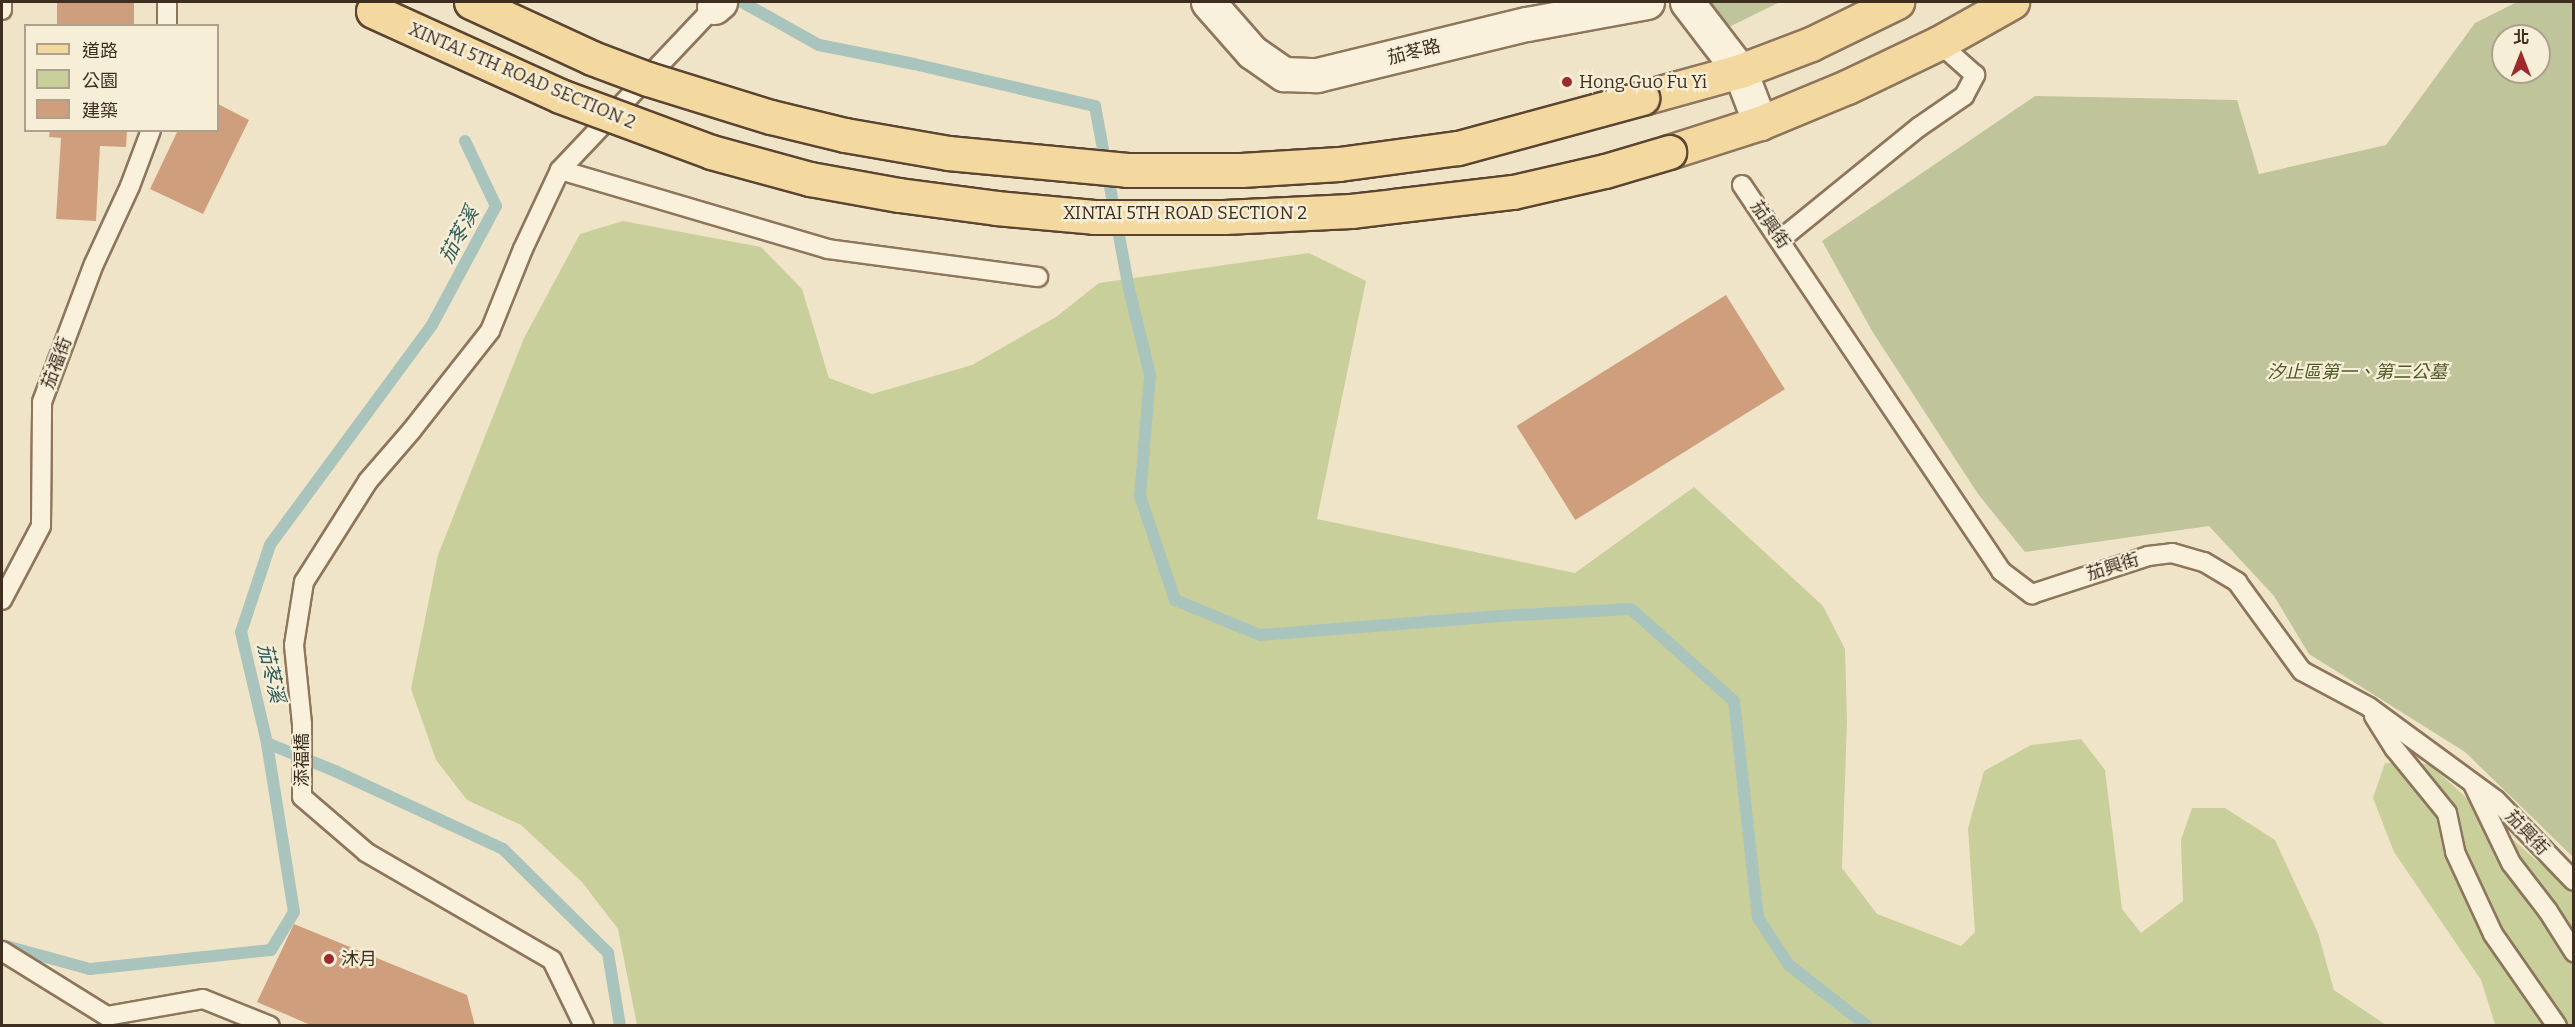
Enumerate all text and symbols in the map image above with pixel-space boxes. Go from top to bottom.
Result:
street label: XINTAI 5TH ROAD SECTION 2 [405,18,639,134]
legend [24,24,219,132]
north arrow [2491,24,2551,84]
text: 北 [2513,28,2529,47]
street label: 茄苳路 [1385,35,1443,69]
text: 道路 [82,40,118,62]
text: 公園 [82,70,118,92]
place label: Hong Guo Fu Yi [1579,71,1707,93]
marker: Hong Guo Fu Yi [1560,75,1574,89]
text: 建築 [82,100,118,122]
street label: 茄興街 [1746,197,1794,253]
street label: XINTAI 5TH ROAD SECTION 2 [1063,202,1307,224]
water label: 茄苳溪 [434,203,484,267]
street label: 茄福街 [37,334,77,392]
park label: 汐止區第一、第二公墓 [2267,361,2447,383]
street label: 茄興街 [2084,549,2142,585]
water label: 茄苳溪 [253,641,289,705]
street label: 添福橋 [291,733,313,787]
street label: 茄興街 [2501,806,2553,860]
place label: 沐月 [341,948,377,970]
marker: 沐月 [322,952,336,966]

